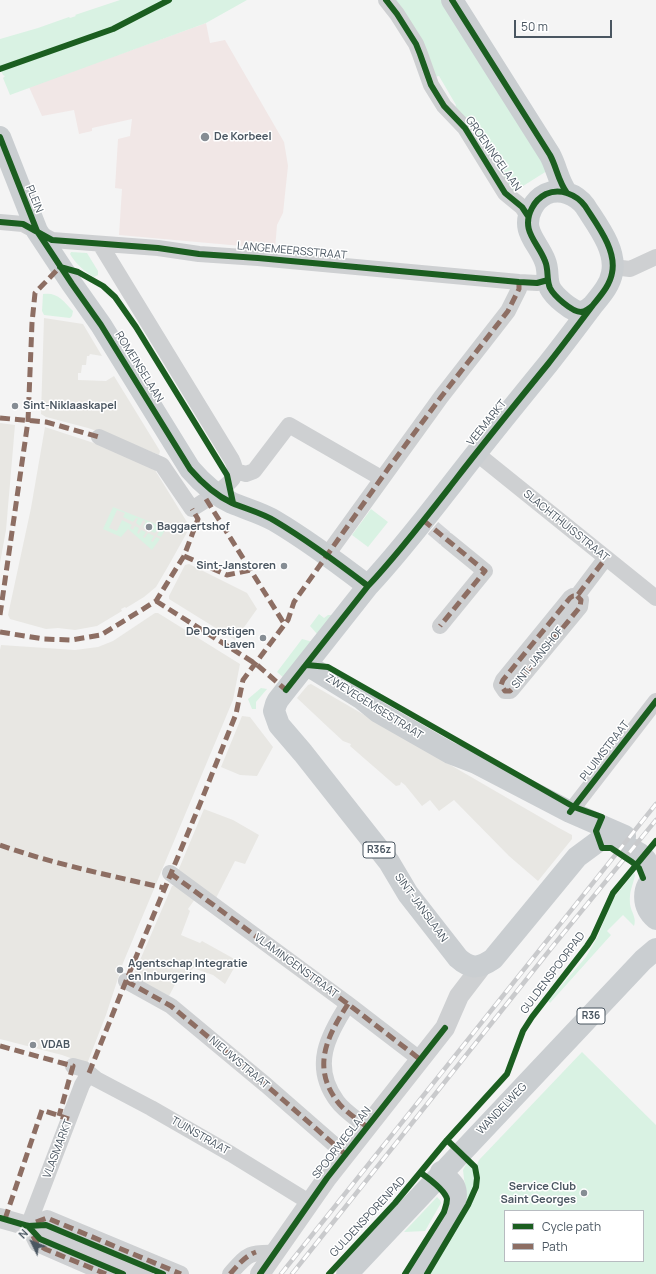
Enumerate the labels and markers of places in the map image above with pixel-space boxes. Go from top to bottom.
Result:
place label: De Korbeel [214,130,271,144]
marker: De Korbeel [199,131,211,143]
place label: Sint-Niklaaskapel [23,399,117,413]
marker: Sint-Niklaaskapel [10,401,20,411]
place label: Baggaertshof [157,520,230,534]
marker: Baggaertshof [144,522,154,532]
place label: Sint-Janstoren [196,559,276,573]
marker: Sint-Janstoren [279,561,289,571]
place label: De Dorstigen Laven [186,625,255,651]
marker: De Dorstigen Laven [258,633,268,643]
place label: Agentschap Integratie en Inburgering [128,957,248,983]
marker: Agentschap Integratie en Inburgering [115,965,125,975]
place label: VDAB [41,1038,70,1052]
marker: VDAB [28,1040,38,1050]
place label: Service Club Saint Georges [501,1180,576,1206]
marker: Service Club Saint Georges [579,1188,589,1198]

